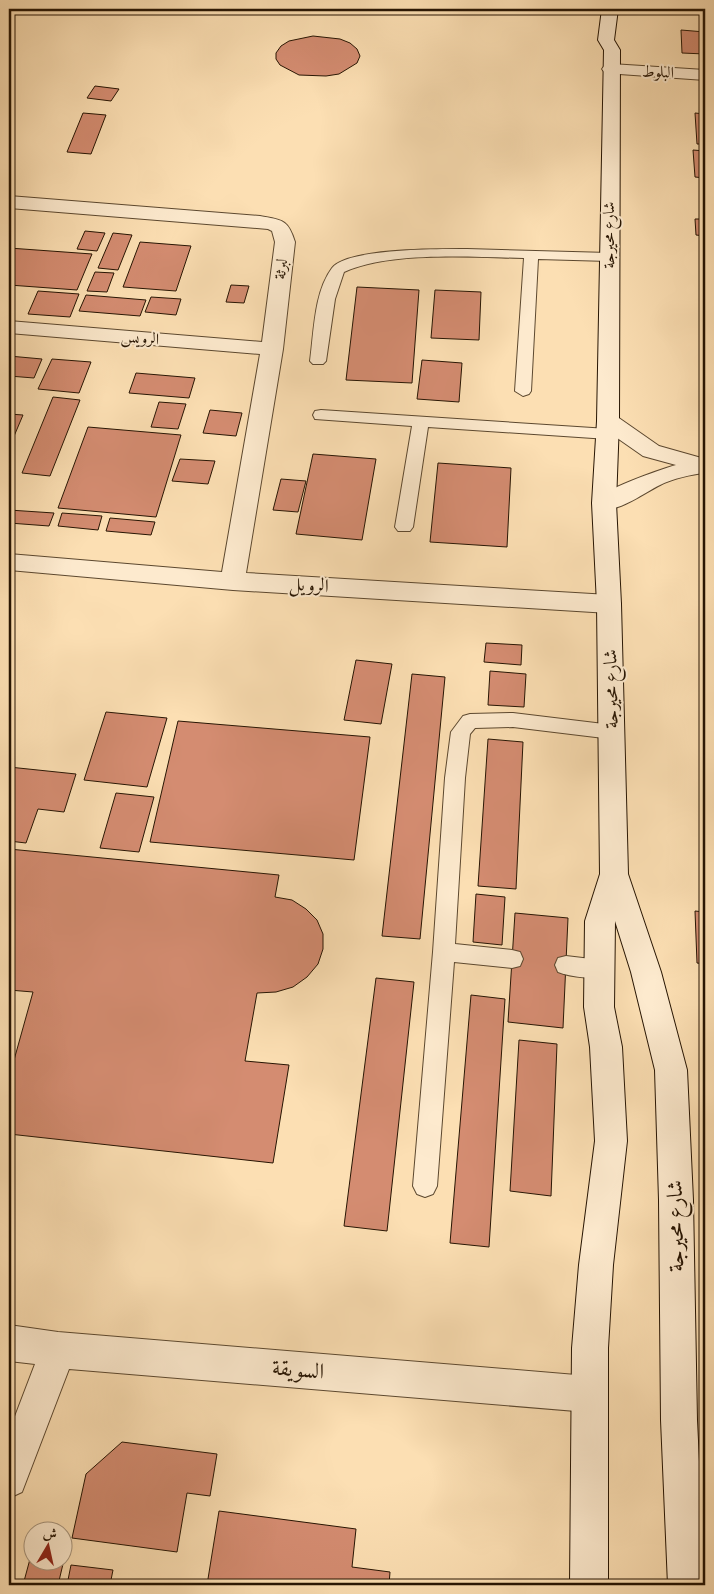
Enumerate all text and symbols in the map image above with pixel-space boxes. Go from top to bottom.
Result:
street label: البلوط [641,61,675,83]
street label: شارع محيرجة [599,202,622,268]
street label: لبرثة [270,258,292,280]
street label: الرويس [120,326,160,350]
street label: الرويل [288,572,330,599]
street label: شارع محيرجة [598,649,627,729]
street label: شارع محيرجة [662,1180,694,1272]
street label: السويقة [271,1354,325,1386]
north arrow [22,1522,72,1572]
text: ش [42,1524,58,1544]

